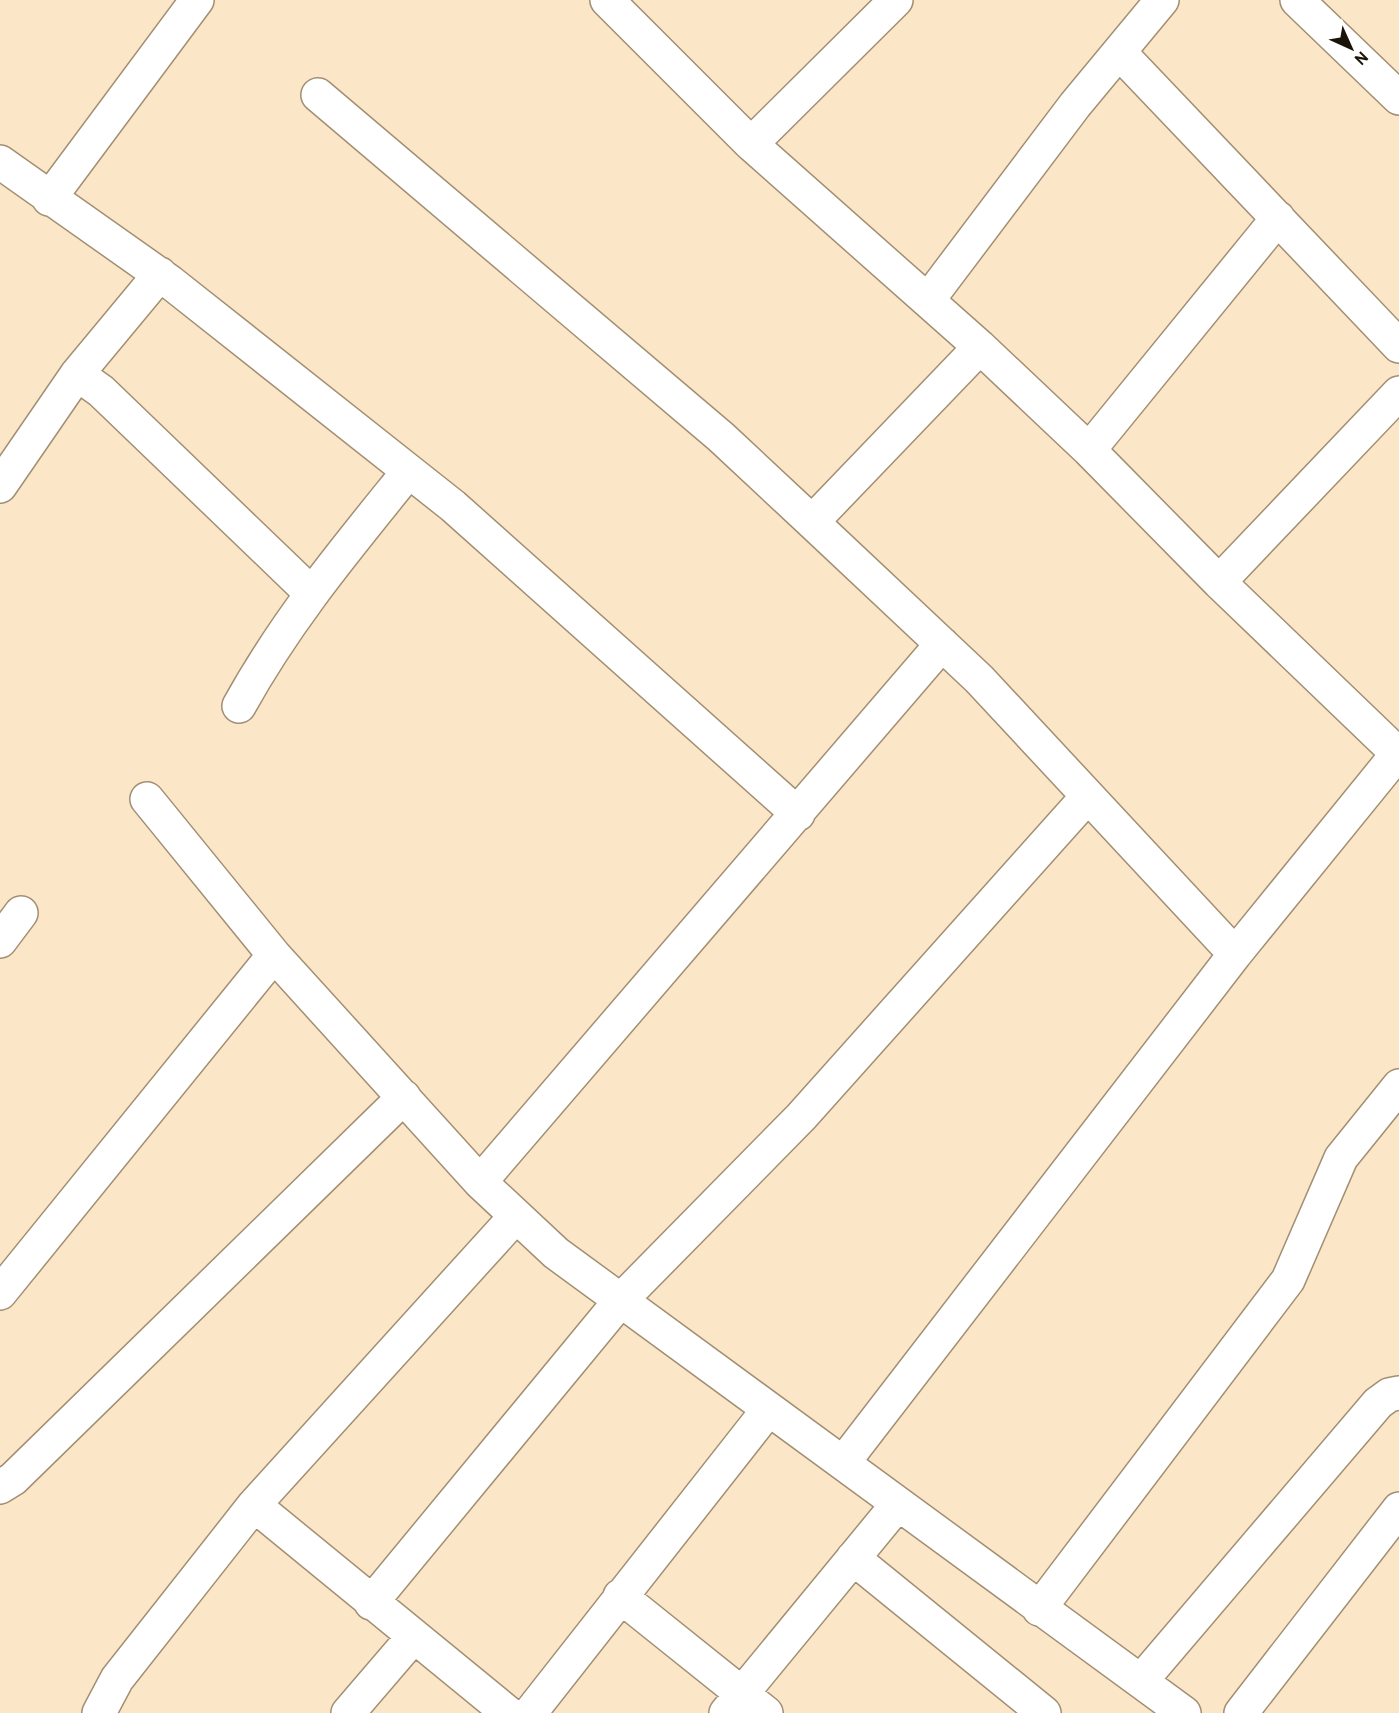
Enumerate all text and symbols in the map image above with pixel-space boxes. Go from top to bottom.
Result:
north arrow [1321,18,1381,78]
text: N [1349,46,1371,68]

